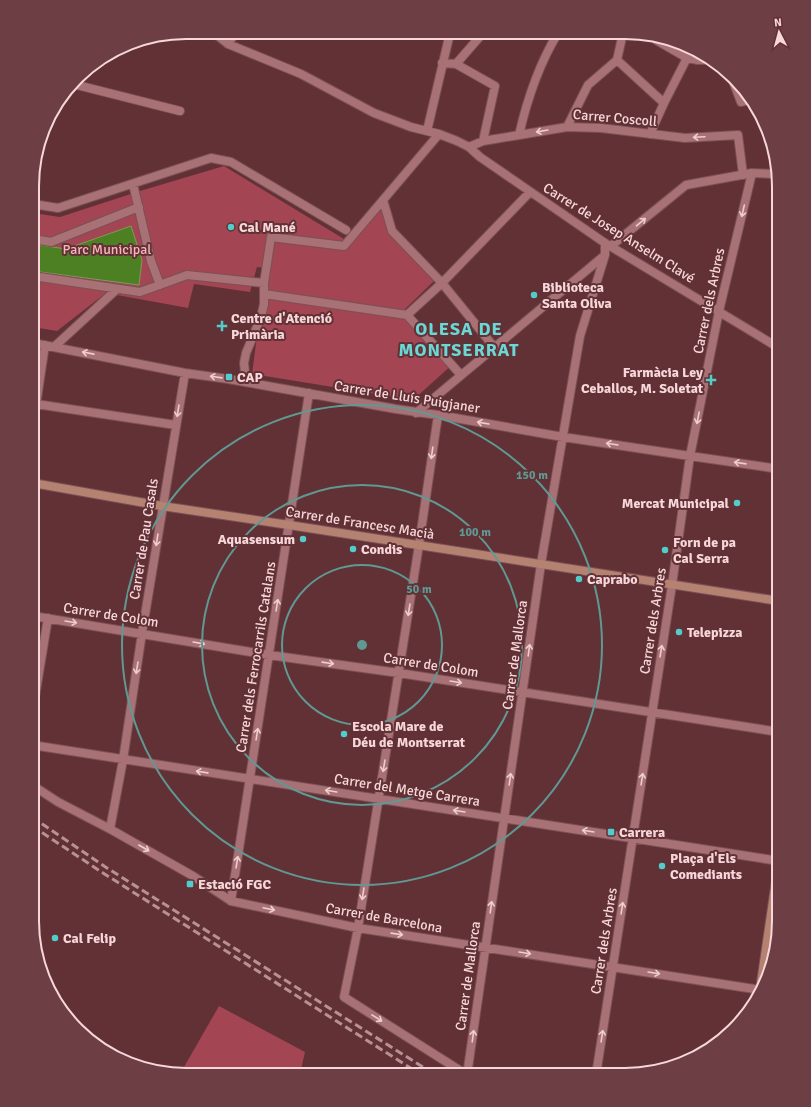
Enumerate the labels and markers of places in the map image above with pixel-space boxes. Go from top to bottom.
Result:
place label: Cal Mané [239,219,296,236]
marker: Cal Mané [226,222,236,232]
place label: Biblioteca Santa Oliva [542,279,612,312]
marker: Biblioteca Santa Oliva [529,290,539,300]
place label: Centre d'Atenció Primària [231,310,332,343]
marker: Centre d'Atenció Primària [216,320,228,332]
place label: Farmàcia Ley Ceballos, M. Soletat [581,364,704,397]
place label: CAP [237,369,263,386]
marker: CAP [224,372,234,382]
marker: Farmàcia Ley Ceballos, M. Soletat [706,375,716,385]
place label: Mercat Municipal [622,495,730,512]
marker: Mercat Municipal [732,498,742,508]
place label: Aquasensum [218,531,295,548]
marker: Aquasensum [298,534,308,544]
place label: Forn de pa Cal Serra [673,534,736,567]
place label: Condis [361,541,402,558]
marker: Condis [348,544,358,554]
marker: Forn de pa Cal Serra [660,545,670,555]
place label: Caprabo [587,571,638,588]
marker: Caprabo [574,574,584,584]
place label: Telepizza [687,624,743,641]
marker: Telepizza [674,627,684,637]
centre of rings [355,638,369,652]
place label: Escola Mare de Déu de Montserrat [352,718,466,751]
marker: Escola Mare de Déu de Montserrat [339,729,349,739]
place label: Carrera [619,824,665,841]
marker: Carrera [606,827,616,837]
place label: Plaça d'Els Comediants [670,850,742,883]
marker: Plaça d'Els Comediants [657,861,667,871]
place label: Estació FGC [198,876,271,893]
marker: Estació FGC [185,879,195,889]
place label: Cal Felip [63,930,116,947]
marker: Cal Felip [50,933,60,943]

